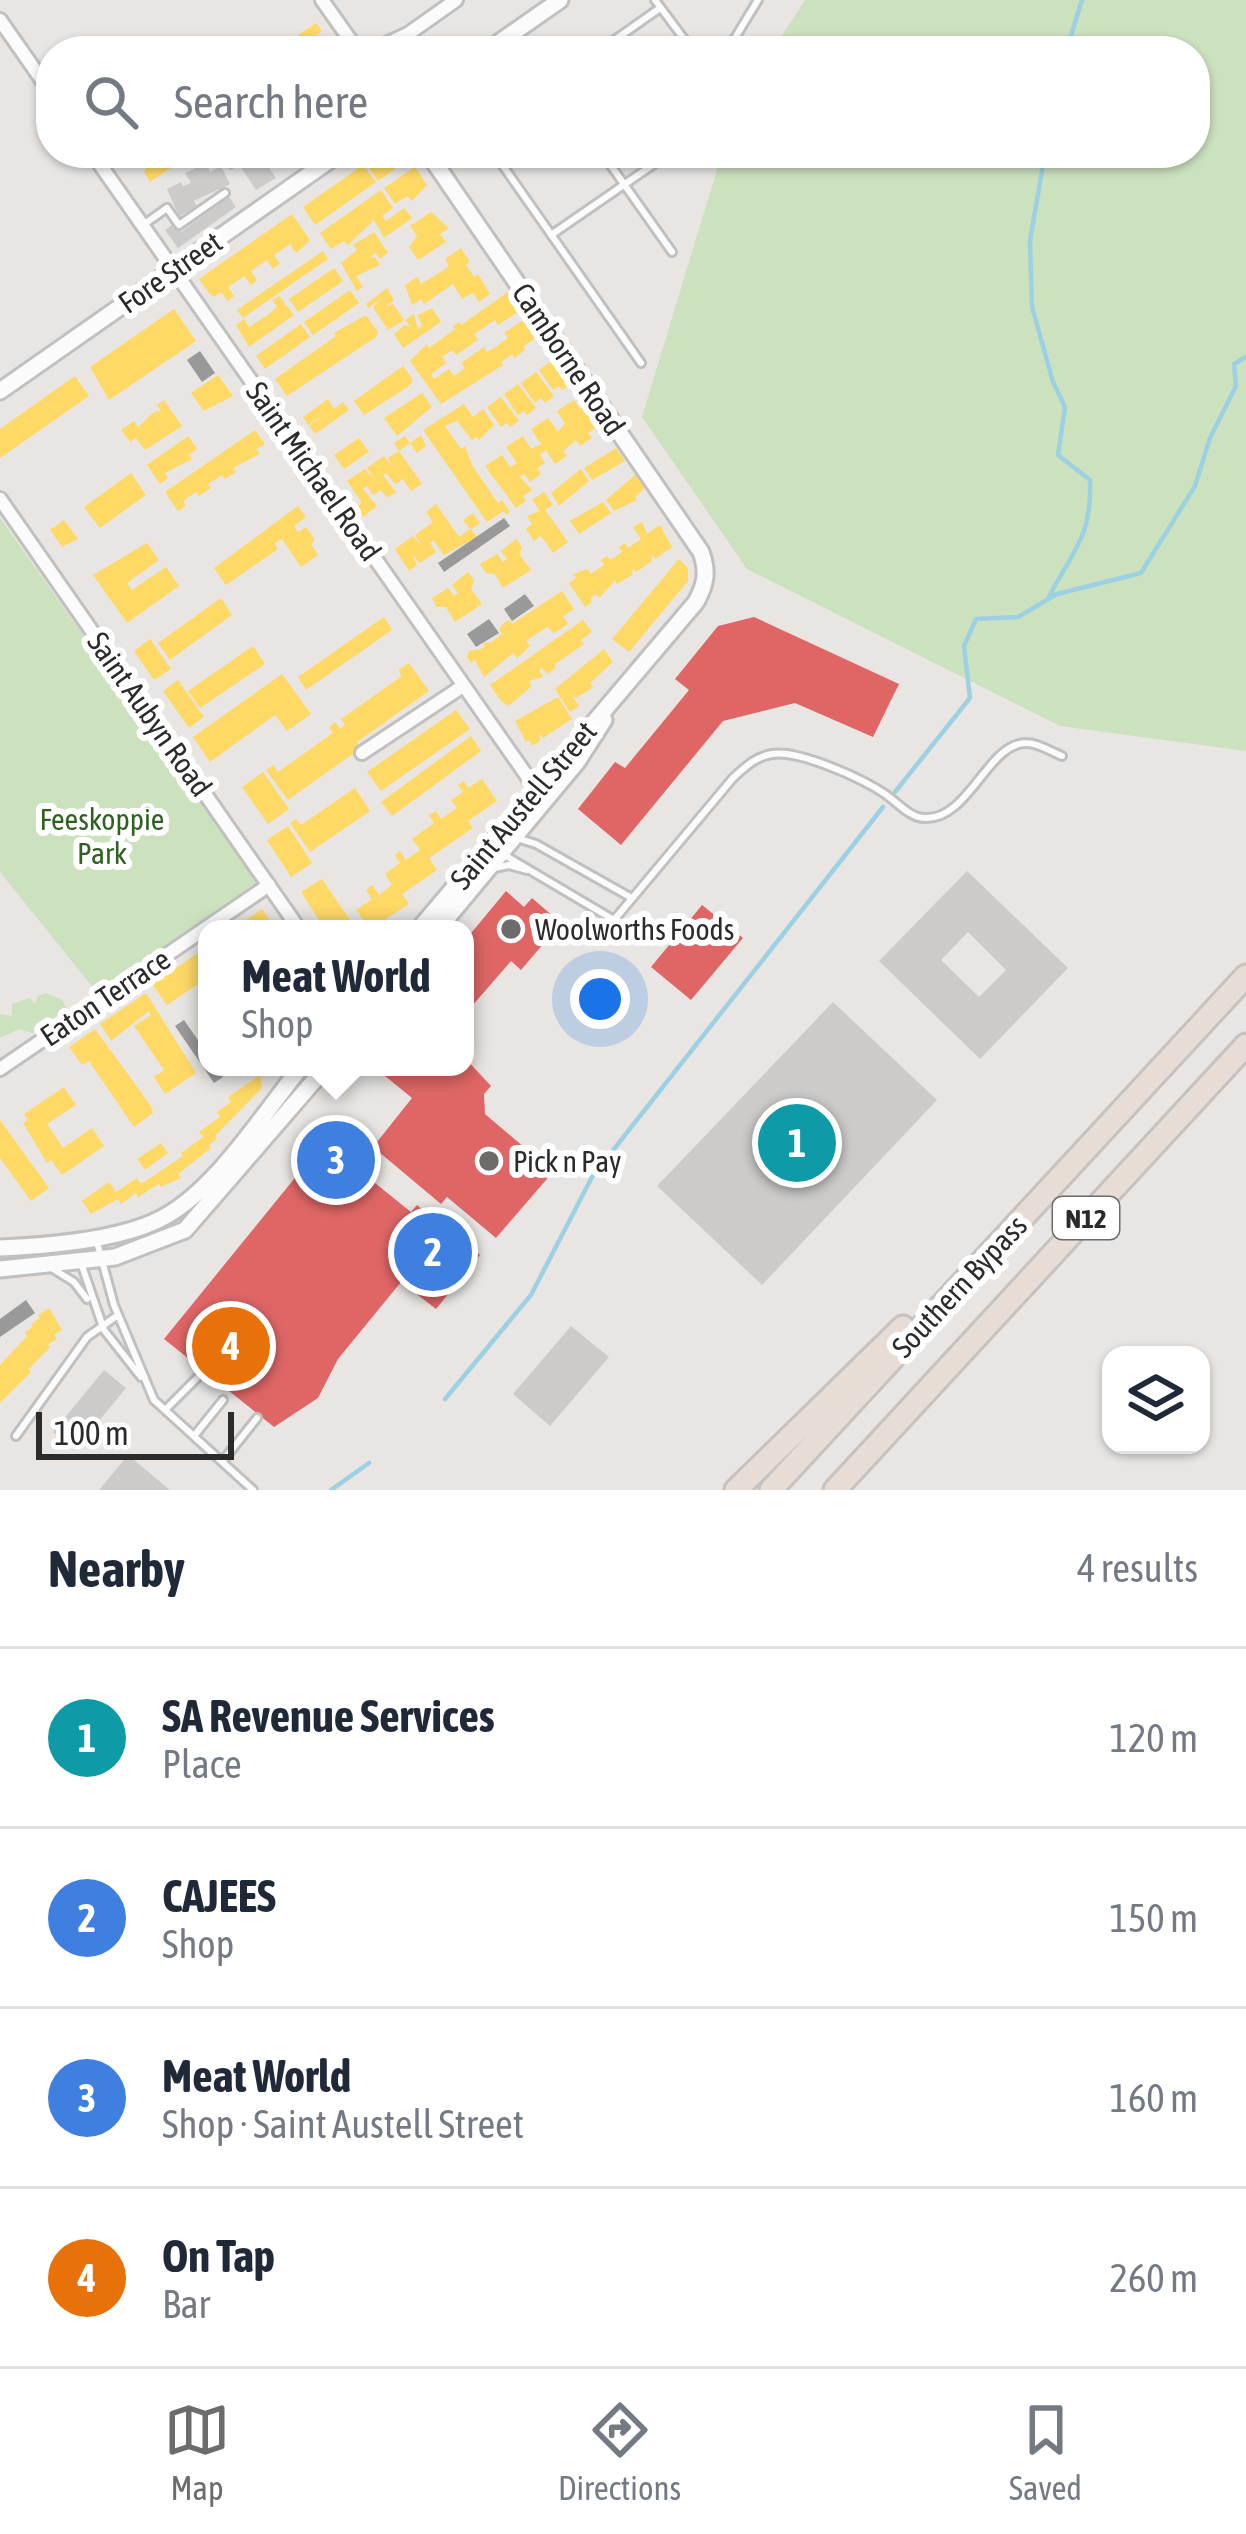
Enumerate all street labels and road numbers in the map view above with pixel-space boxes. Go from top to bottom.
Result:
street label: Fore Street [112,224,228,320]
street label: Camborne Road [506,277,632,441]
street label: Saint Michael Road [240,375,388,567]
street label: Saint Aubyn Road [81,626,219,802]
street label: Saint Austell Street [443,714,603,896]
street label: Eaton Terrace [34,941,176,1053]
road number: N12 [1053,1197,1119,1239]
street label: Southern Bypass [885,1208,1033,1364]

